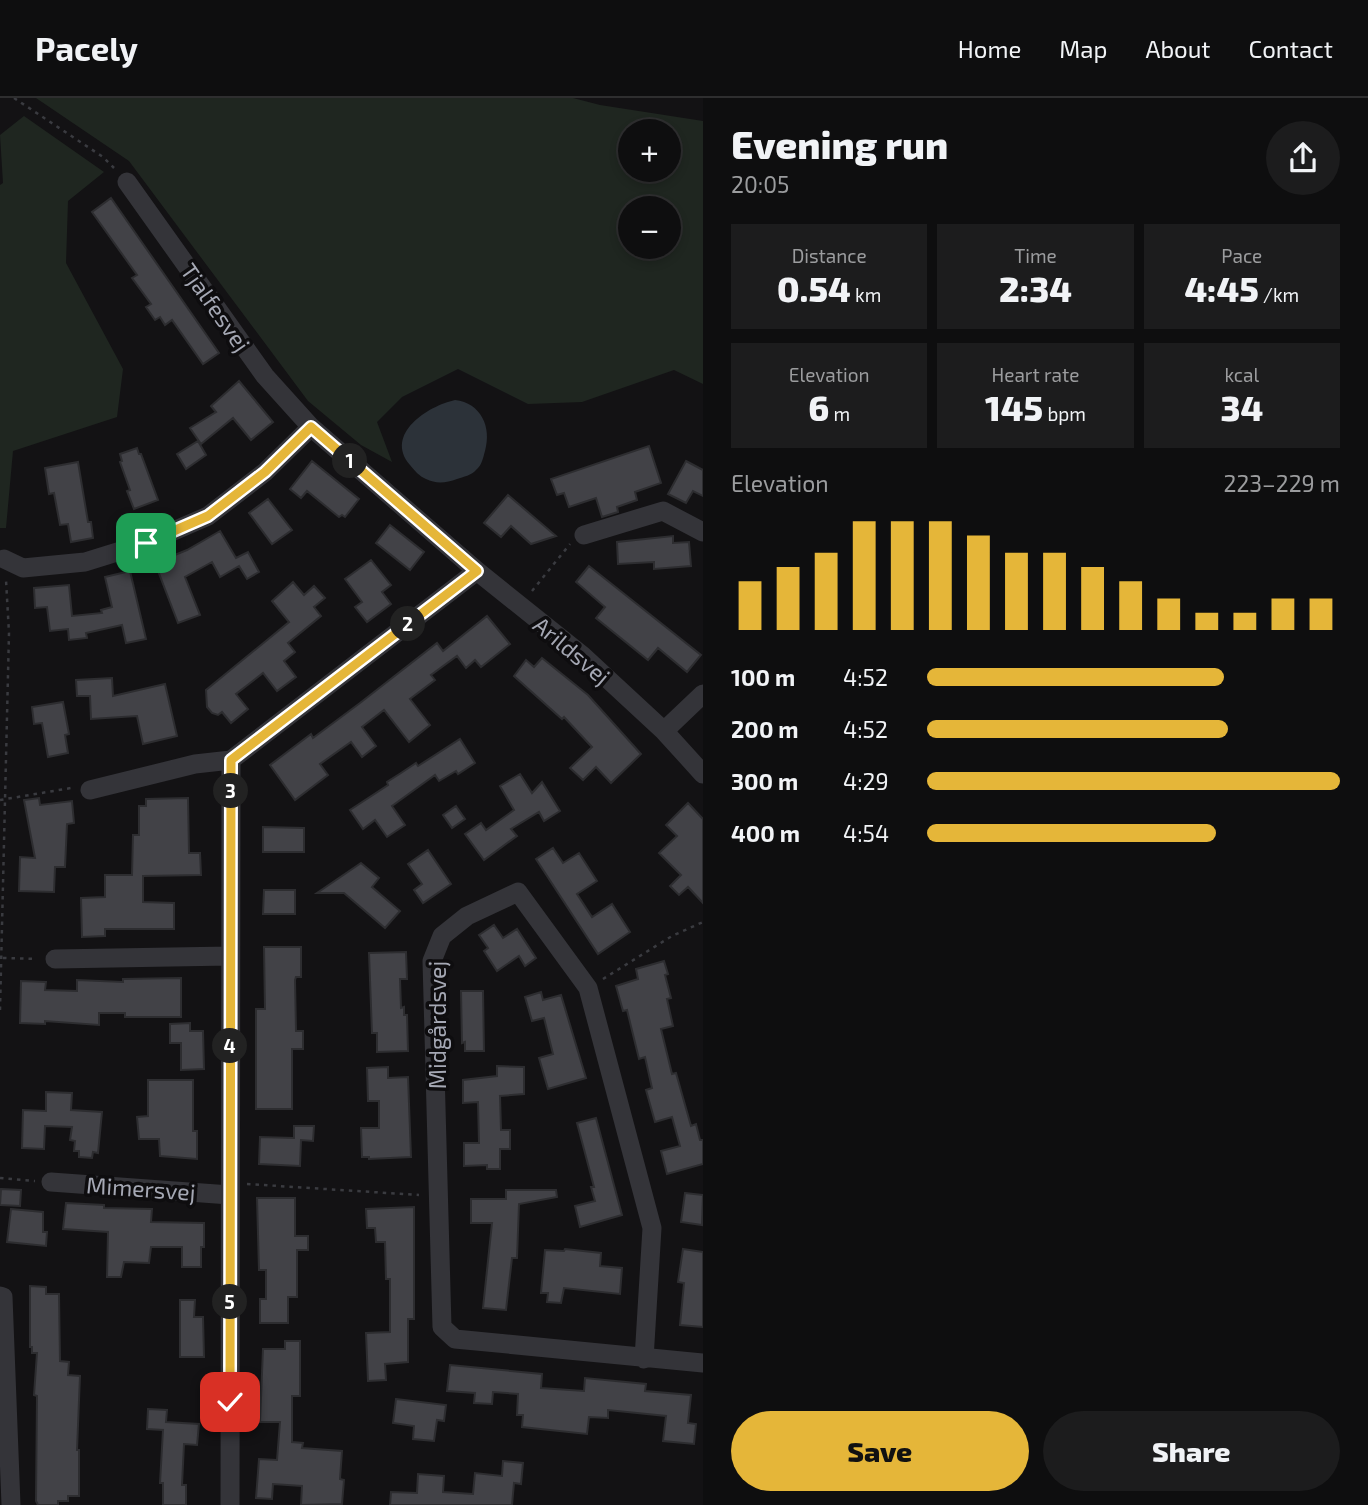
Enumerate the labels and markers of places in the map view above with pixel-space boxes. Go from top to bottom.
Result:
pin: 1 [332,444,368,478]
pin [116,513,176,573]
pin: 2 [390,606,426,642]
pin: 3 [214,774,248,808]
pin: 4 [212,1028,247,1063]
pin: 5 [212,1284,247,1320]
pin [200,1372,260,1432]

